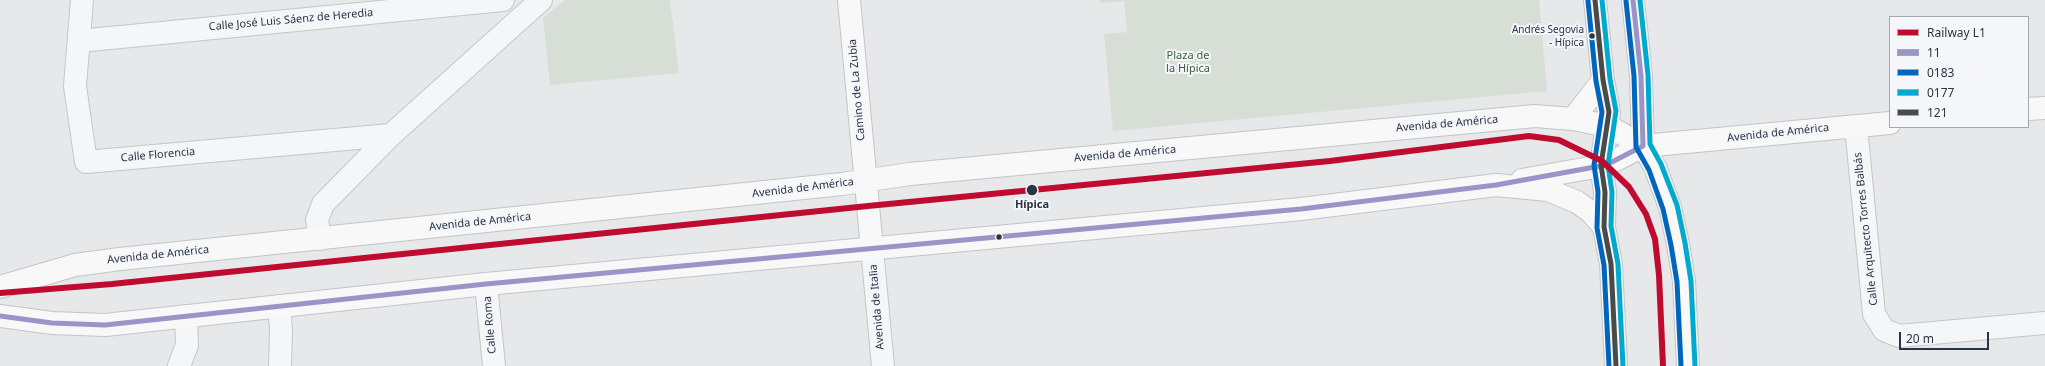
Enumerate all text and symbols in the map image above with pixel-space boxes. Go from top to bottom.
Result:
street label: Calle José Luis Sáenz de Heredia [208,6,374,34]
legend [1889,16,2029,128]
place label: Andrés Segovia - Hípica [1512,24,1584,48]
text: Railway L1 [1927,24,1986,41]
marker: Andrés Segovia - Hípica [1587,31,1597,41]
street label: Camino de La Zubia [846,39,868,141]
text: 11 [1927,44,1941,61]
park label: Plaza de la Hípica [1166,49,1210,75]
text: 0183 [1927,64,1954,81]
text: 0177 [1927,84,1954,101]
text: 121 [1927,104,1948,121]
street label: Avenida de América [1395,113,1499,135]
street label: Avenida de América [1726,121,1830,145]
street label: Avenida de América [1073,143,1177,165]
street label: Calle Florencia [120,145,196,165]
street label: Calle Arquitecto Torres Balbás [1851,152,1881,306]
street label: Avenida de América [751,175,855,201]
marker: Hípica [1025,183,1039,197]
place label: Hípica [1015,198,1049,212]
street label: Avenida de América [428,210,532,234]
unlabelled marker [994,232,1004,242]
street label: Avenida de América [106,243,210,267]
street label: Avenida de Italia [867,264,887,350]
street label: Calle Roma [481,296,499,354]
scale bar [1901,324,1991,350]
text: 20 m [1906,330,1934,347]

